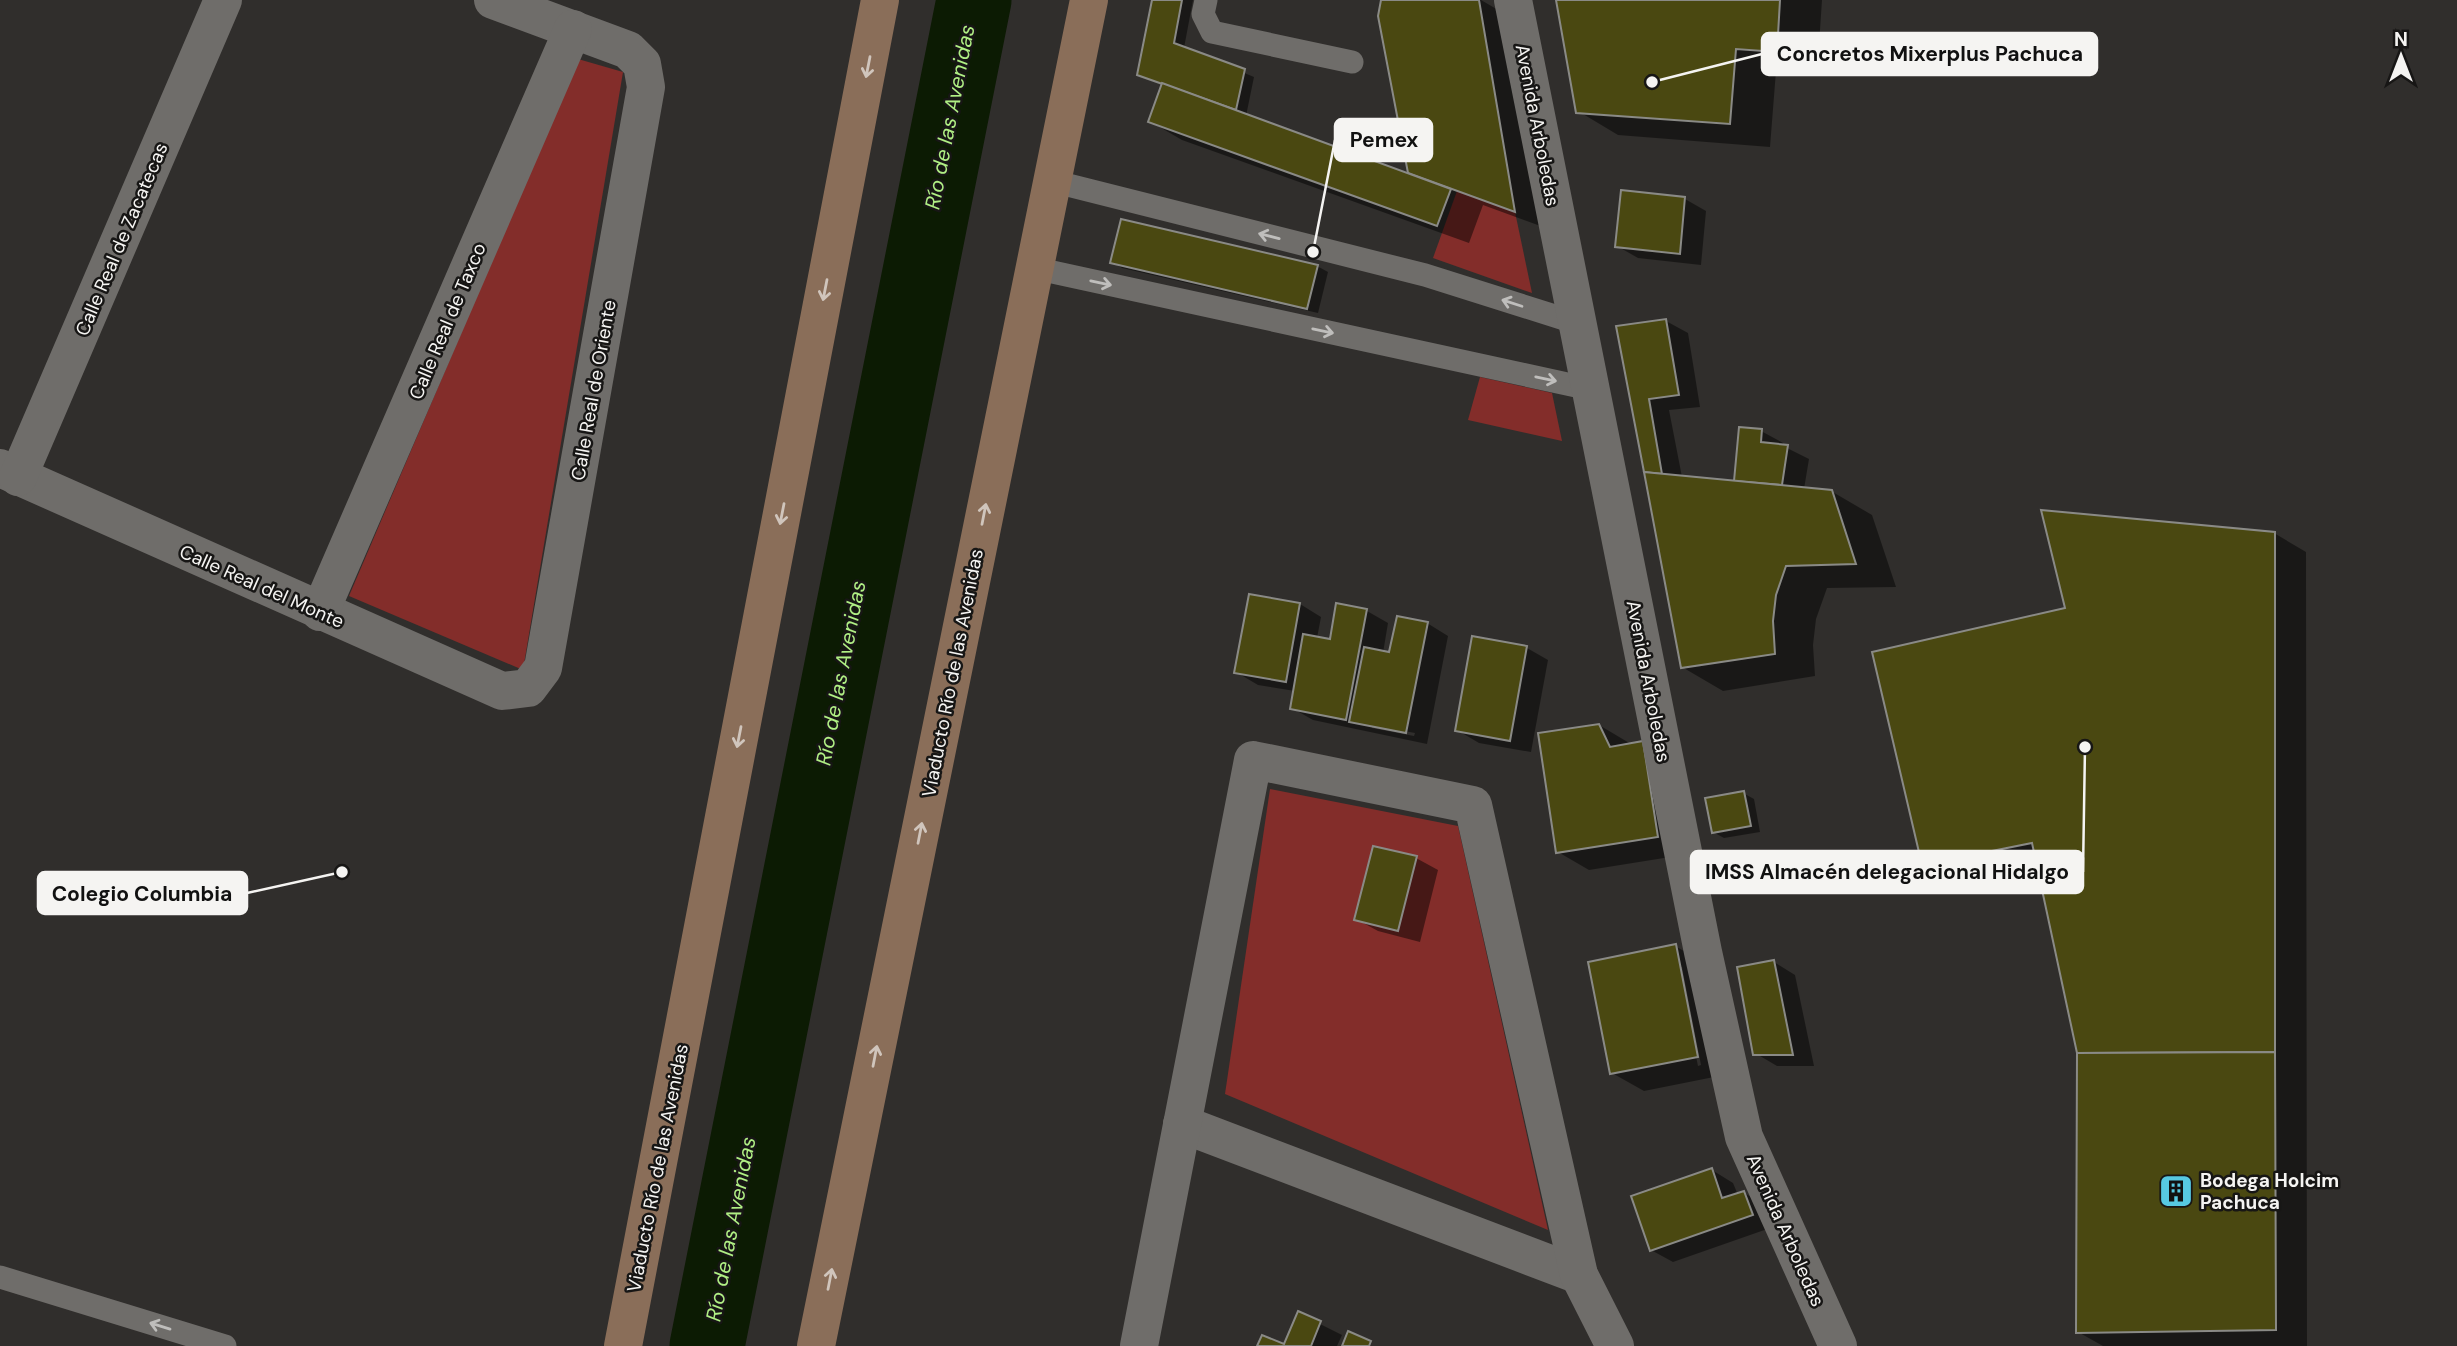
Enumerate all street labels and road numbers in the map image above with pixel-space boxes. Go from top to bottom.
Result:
street label: Avenida Arboledas [1510,42,1565,208]
street label: Calle Real de Zacatecas [69,139,173,340]
street label: Calle Real de Taxco [403,239,492,403]
street label: Calle Real de Oriente [565,298,622,482]
street label: Calle Real del Monte [176,539,348,634]
street label: Viaducto Río de las Avenidas [916,547,989,799]
street label: Avenida Arboledas [1621,598,1676,764]
street label: Viaducto Río de las Avenidas [621,1042,694,1294]
street label: Avenida Arboledas [1741,1150,1830,1310]

